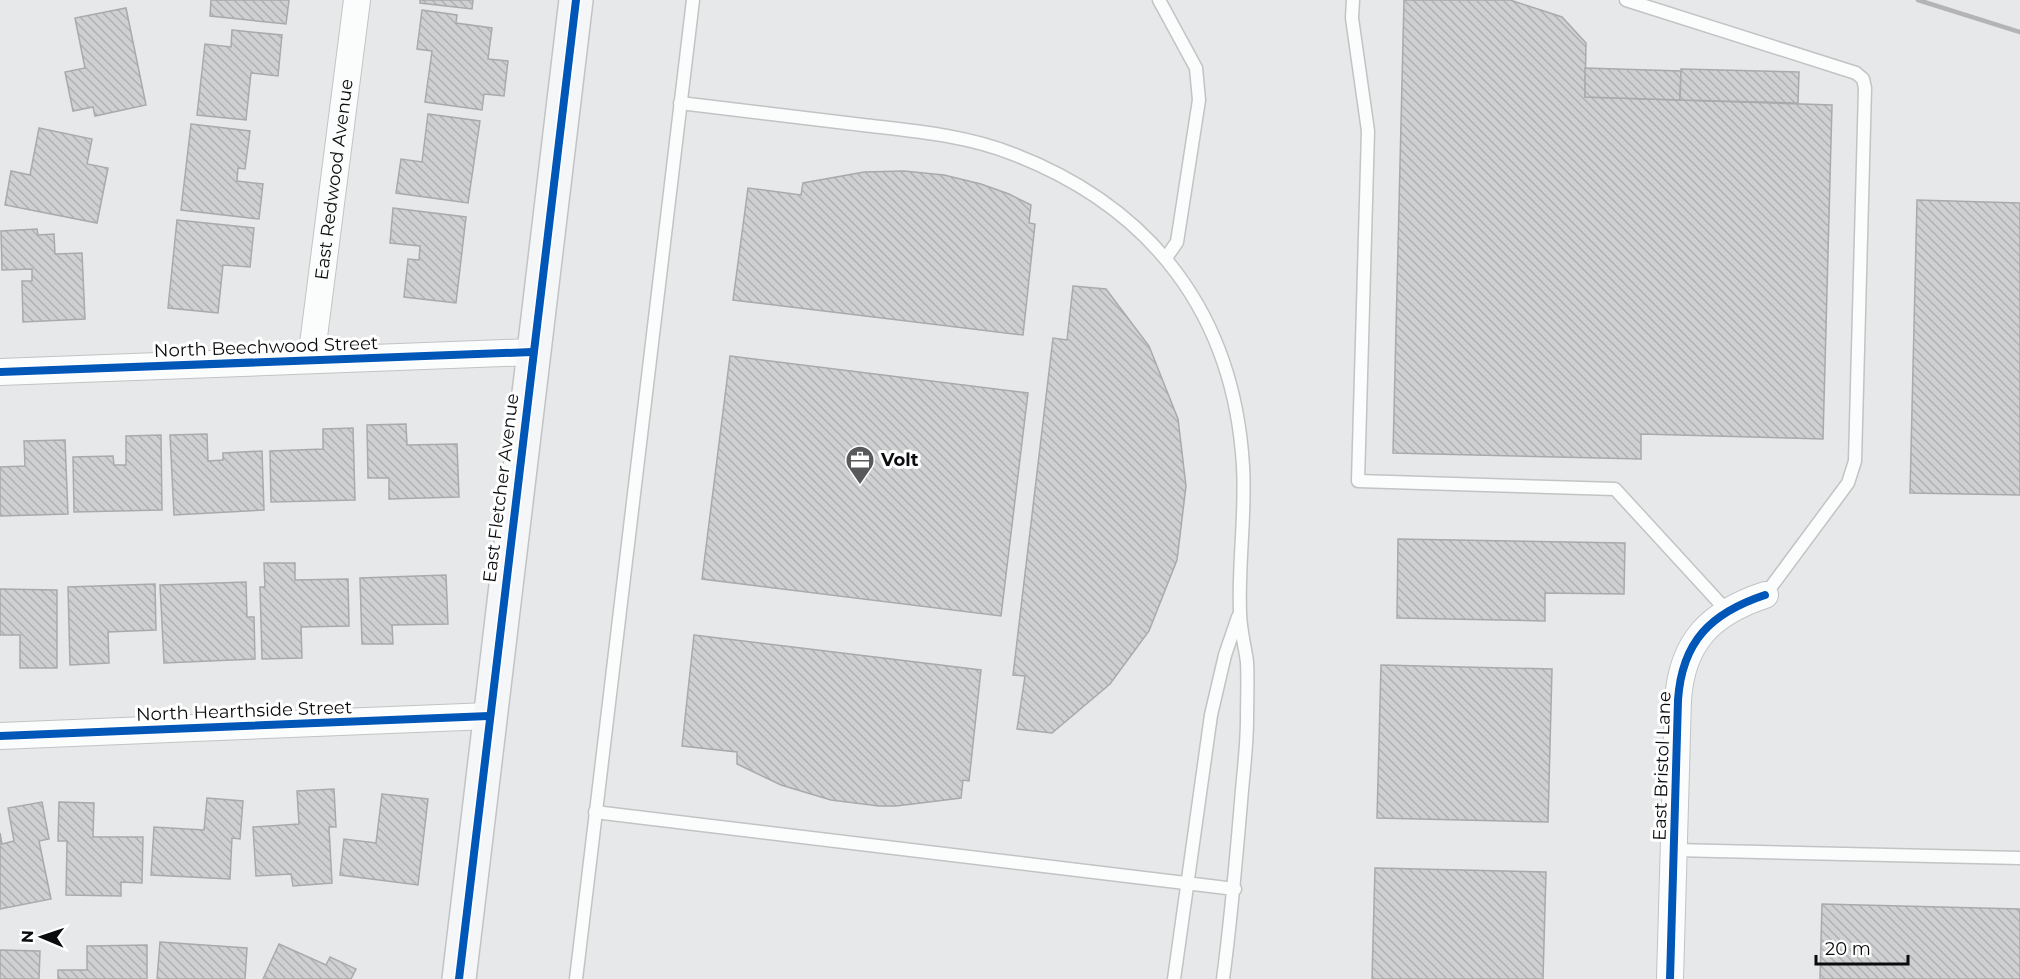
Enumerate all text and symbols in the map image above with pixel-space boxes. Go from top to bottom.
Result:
street label: East Redwood Avenue [310,78,358,281]
street label: North Beechwood Street [153,332,379,362]
street label: East Fletcher Avenue [478,392,524,584]
office icon: Volt [844,444,876,486]
place label: Volt [880,449,919,471]
street label: East Bristol Lane [1648,691,1676,841]
street label: North Hearthside Street [136,696,352,726]
north arrow [12,907,72,967]
scale bar [1816,928,1908,966]
text: N [18,930,37,943]
text: 20 m [1825,938,1871,960]

